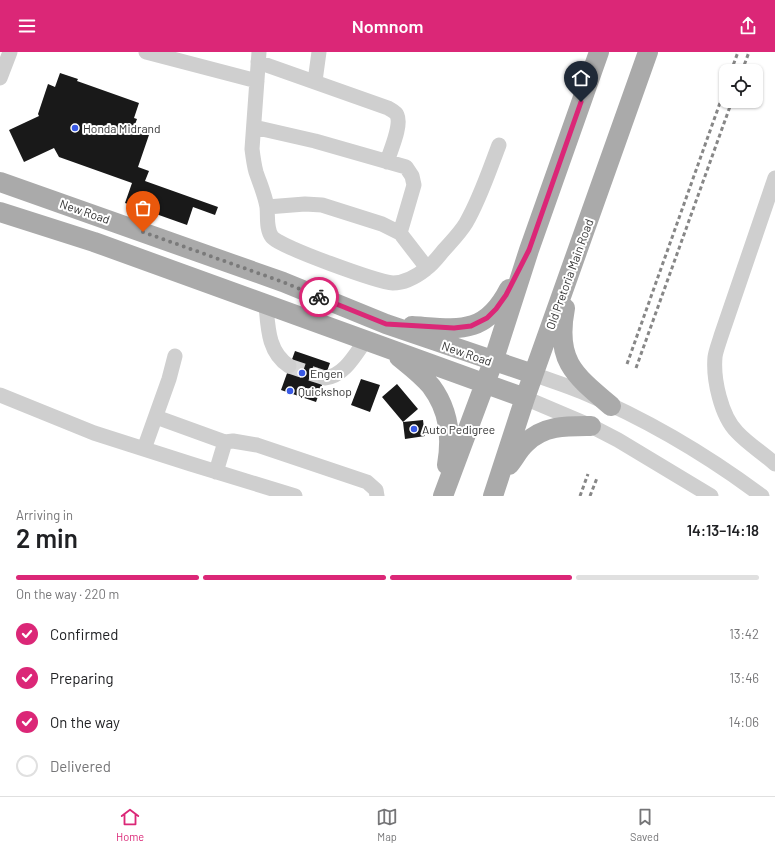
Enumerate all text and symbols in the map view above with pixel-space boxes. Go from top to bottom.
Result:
icon: menu [16,15,38,37]
text: Nomnom [352,15,423,37]
icon: share [737,15,759,37]
pin [564,61,598,102]
map controls [719,64,763,108]
button: locate [719,64,763,108]
icon: home [570,67,592,89]
place label: Honda Midrand [83,121,160,135]
marker: Honda Midrand [70,123,80,133]
pin [126,191,160,232]
street label: New Road [58,196,112,226]
icon: bag [132,197,154,219]
street label: Old Pretoria Main Road [542,217,596,331]
courier [299,277,339,317]
icon: bike [308,286,330,308]
street label: New Road [440,338,494,368]
place label: Engen [310,366,343,380]
marker: Engen [297,368,307,378]
place label: Quickshop [298,384,352,398]
marker: Quickshop [285,386,295,396]
place label: Auto Pedigree [422,422,495,436]
marker: Auto Pedigree [409,424,419,434]
text: Arriving in [16,507,73,523]
text: 14:13–14:18 [687,521,759,539]
text: 2 min [16,522,78,553]
text: On the way · 220 m [16,586,119,602]
icon: check [16,623,38,645]
text: Confirmed [50,625,118,643]
text: 13:42 [729,626,759,642]
icon: check [16,667,38,689]
text: Preparing [50,669,114,687]
text: 13:46 [729,670,759,686]
icon: check [16,711,38,733]
text: On the way [50,713,120,731]
text: 14:06 [729,714,759,730]
text: Delivered [50,757,111,775]
tab: Home [116,806,144,843]
tab: Map [376,806,398,843]
tab: Saved [630,806,659,843]

